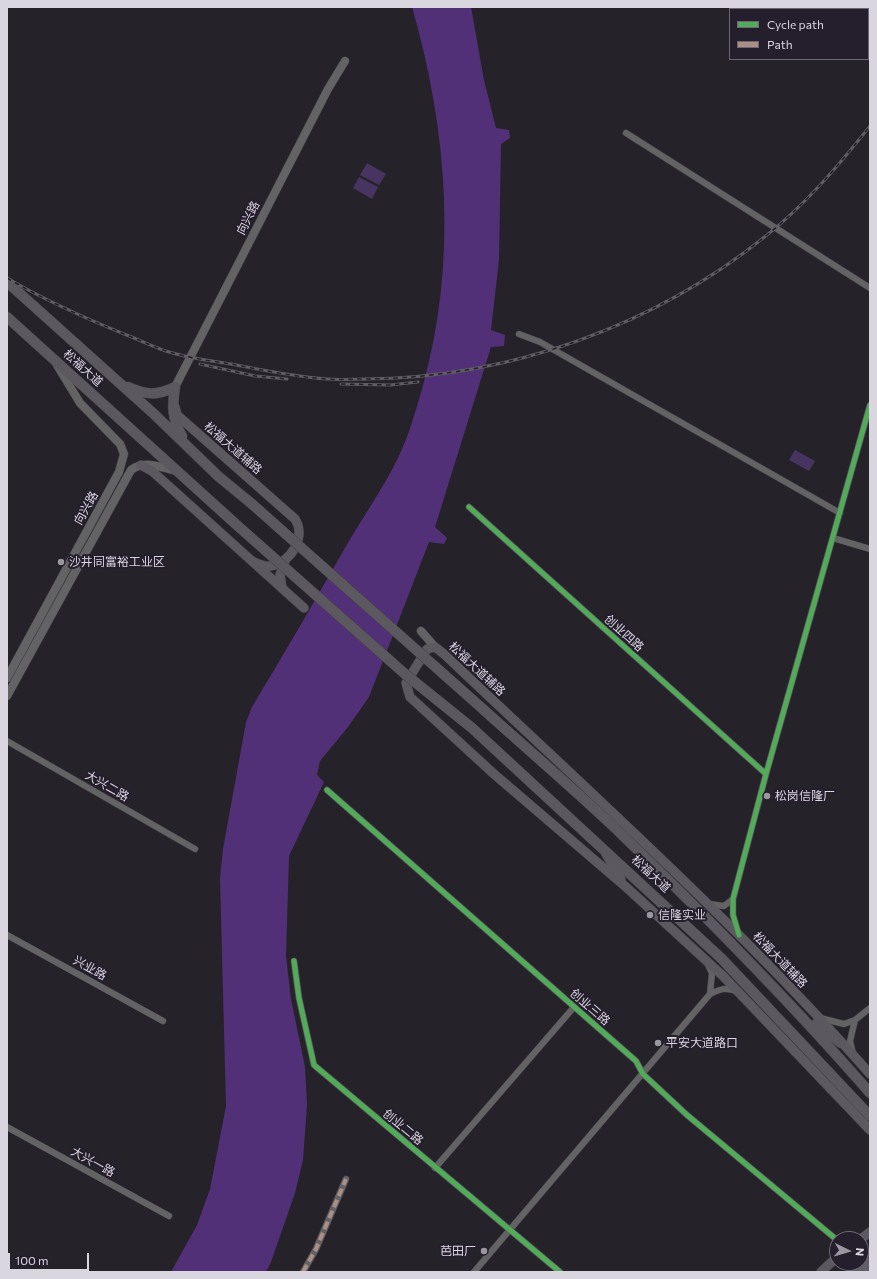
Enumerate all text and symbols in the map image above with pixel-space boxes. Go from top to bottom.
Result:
legend [729,8,869,60]
text: Cycle path [767,17,824,31]
text: Path [767,37,793,51]
street label: 向兴路 [233,199,263,237]
street label: 松福大道 [60,347,106,389]
street label: 松福大道辅路 [201,419,265,477]
street label: 向兴路 [71,489,101,527]
place label: 沙井同富裕工业区 [69,555,165,569]
marker: 沙井同富裕工业区 [56,557,66,567]
street label: 创业四路 [601,612,647,654]
street label: 松福大道辅路 [446,639,508,699]
street label: 大兴二路 [83,768,131,804]
place label: 松岗信隆厂 [775,789,835,803]
marker: 松岗信隆厂 [762,791,772,801]
street label: 松福大道 [629,852,673,896]
place label: 信隆实业 [658,908,706,922]
marker: 信隆实业 [645,910,655,920]
street label: 松福大道辅路 [750,929,810,991]
street label: 兴业路 [71,953,109,983]
street label: 创业三路 [567,986,613,1028]
place label: 平安大道路口 [666,1036,738,1050]
marker: 平安大道路口 [653,1038,663,1048]
street label: 创业二路 [380,1106,426,1148]
street label: 大兴一路 [69,1144,117,1180]
north arrow [829,1231,869,1271]
place label: 芭田厂 [440,1244,476,1258]
scale bar [10,1245,91,1271]
marker: 芭田厂 [479,1246,489,1256]
text: N [854,1247,867,1257]
text: 100 m [15,1253,49,1267]

